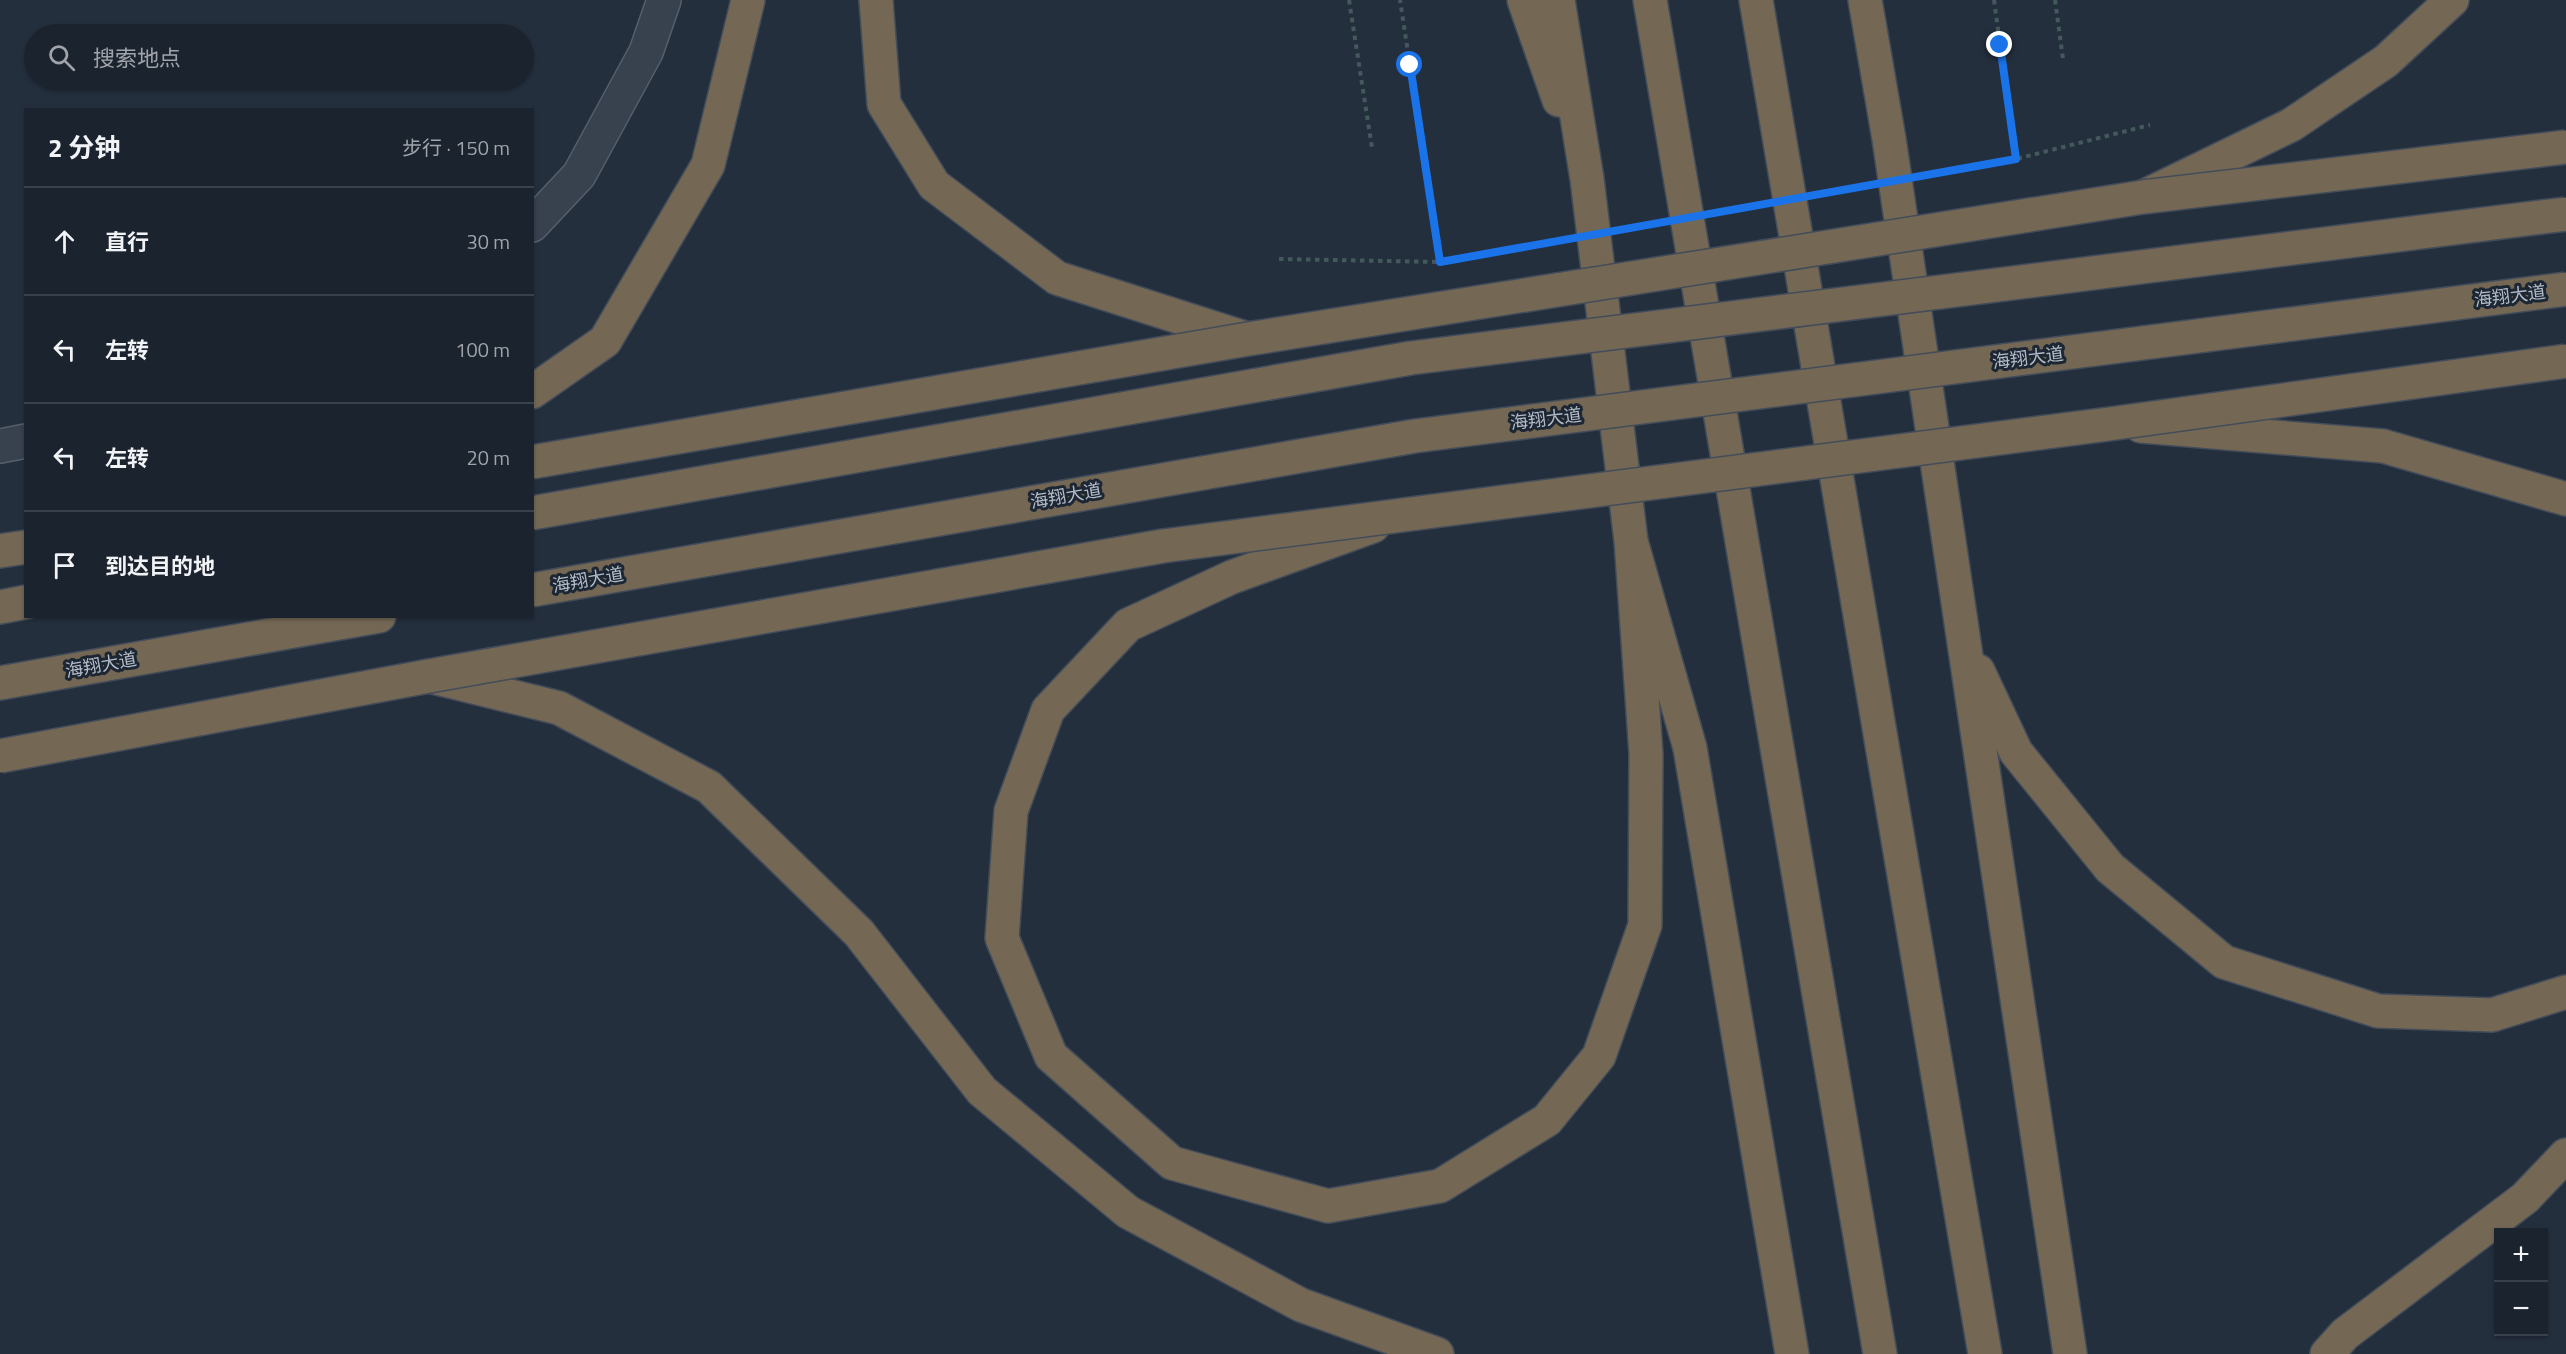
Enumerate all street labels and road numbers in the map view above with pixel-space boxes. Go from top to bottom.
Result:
street label: 海翔大道 [2473,278,2547,313]
street label: 海翔大道 [1991,340,2065,375]
street label: 海翔大道 [1509,401,1583,436]
street label: 海翔大道 [1028,476,1104,515]
street label: 海翔大道 [550,560,626,599]
street label: 海翔大道 [63,645,139,684]

